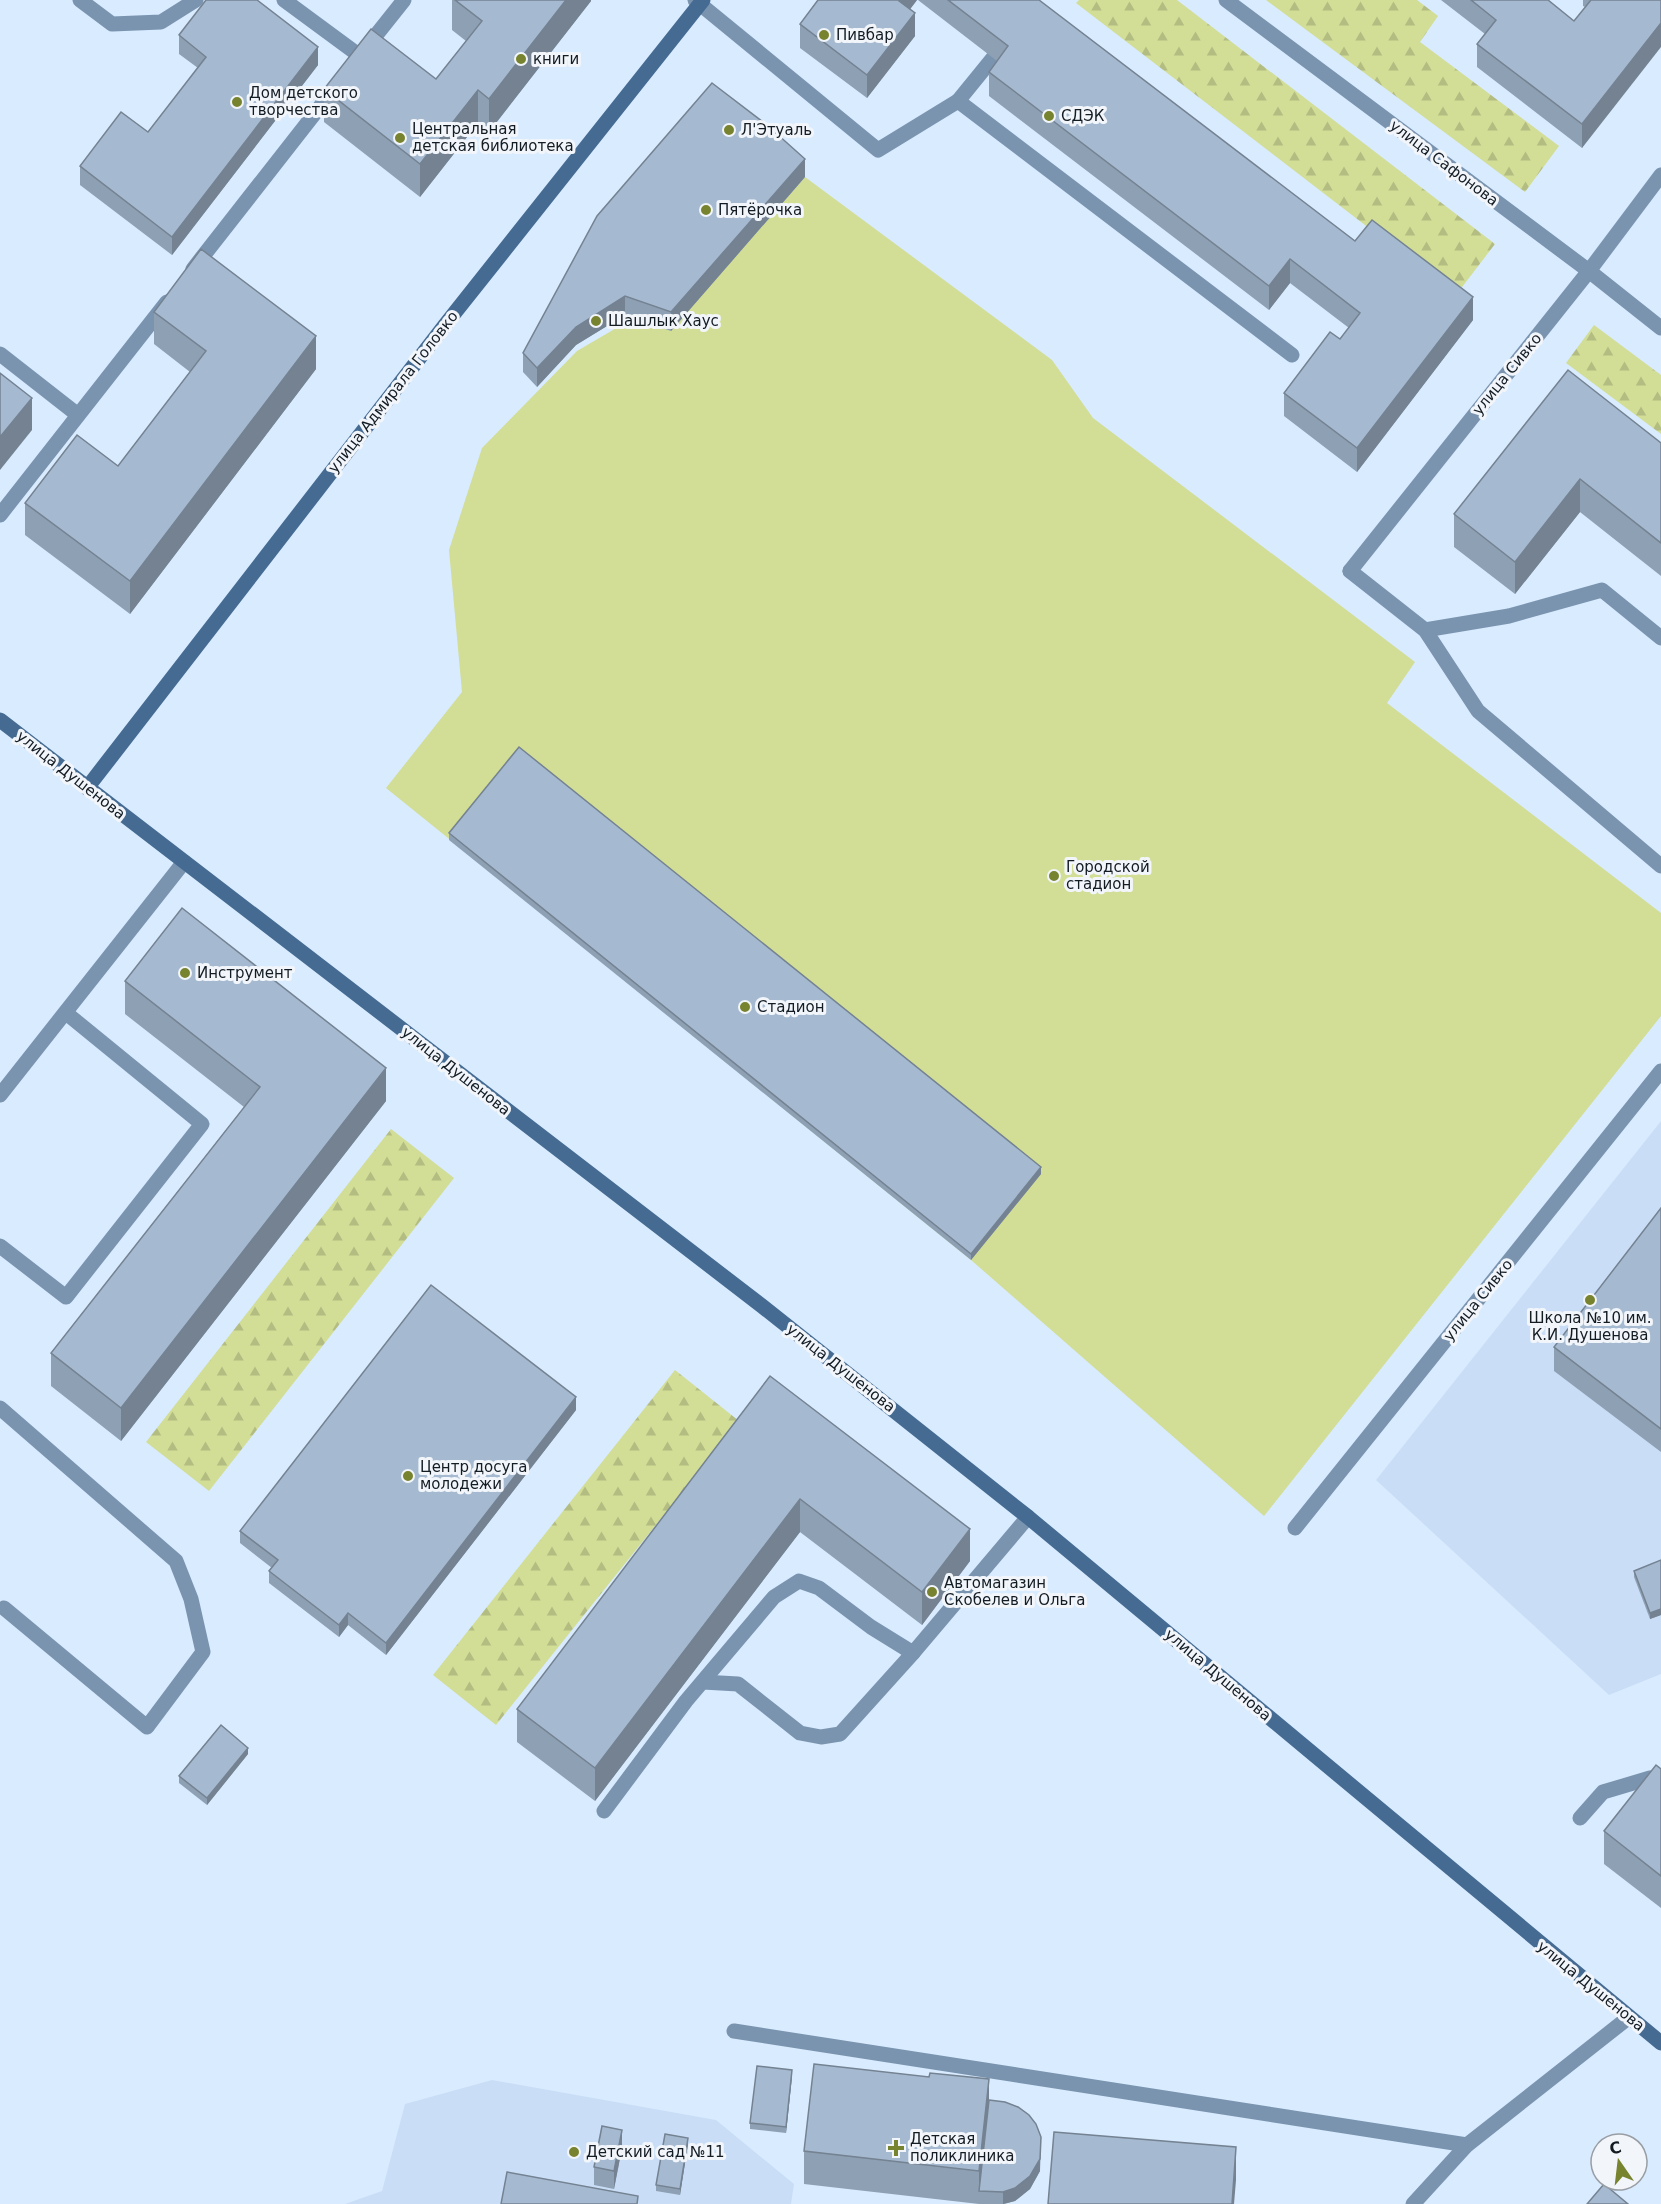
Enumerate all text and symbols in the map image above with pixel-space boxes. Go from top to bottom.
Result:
place label: Пивбар [836,26,894,44]
marker: Пивбар [817,28,831,42]
place label: книги [533,50,579,68]
marker: книги [514,52,528,66]
place label: Дом детского творчества [249,84,358,119]
marker: Дом детского творчества [230,95,244,109]
place label: СДЭК [1061,107,1105,125]
marker: СДЭК [1042,109,1056,123]
street label: улица Сафонова [1386,116,1502,210]
place label: Центральная детская библиотека [412,120,574,155]
place label: Л'Этуаль [741,121,812,139]
marker: Л'Этуаль [722,123,736,137]
marker: Центральная детская библиотека [393,131,407,145]
place label: Пятёрочка [718,201,802,219]
marker: Пятёрочка [699,203,713,217]
street label: улица Адмирала Головко [324,307,462,477]
place label: Шашлык Хаус [608,312,719,330]
marker: Шашлык Хаус [589,314,603,328]
street label: улица Сивко [1469,330,1545,418]
street label: улица Душенова [13,727,129,823]
place label: Городской стадион [1066,858,1150,893]
marker: Городской стадион [1047,869,1061,883]
place label: Инструмент [197,964,293,982]
marker: Инструмент [178,966,192,980]
place label: Стадион [757,998,825,1016]
marker: Стадион [738,1000,752,1014]
street label: улица Душенова [398,1023,514,1119]
street label: улица Сивко [1440,1256,1516,1344]
marker: Школа №10 им. К.И. Душенова [1583,1293,1597,1307]
place label: Школа №10 им. К.И. Душенова [1528,1309,1652,1344]
street label: улица Душенова [783,1320,899,1416]
place label: Центр досуга молодежи [420,1458,527,1493]
marker: Центр досуга молодежи [401,1469,415,1483]
place label: Автомагазин Скобелев и Ольга [944,1574,1085,1609]
marker: Автомагазин Скобелев и Ольга [925,1585,939,1599]
street label: улица Душенова [1161,1625,1275,1725]
street label: улица Душенова [1534,1937,1648,2035]
place label: Детская поликлиника [910,2130,1015,2165]
north arrow [1589,2132,1649,2192]
text: С [1607,2137,1623,2159]
marker: Детская поликлиника [887,2139,905,2157]
place label: Детский сад №11 [586,2143,725,2161]
marker: Детский сад №11 [567,2145,581,2159]

